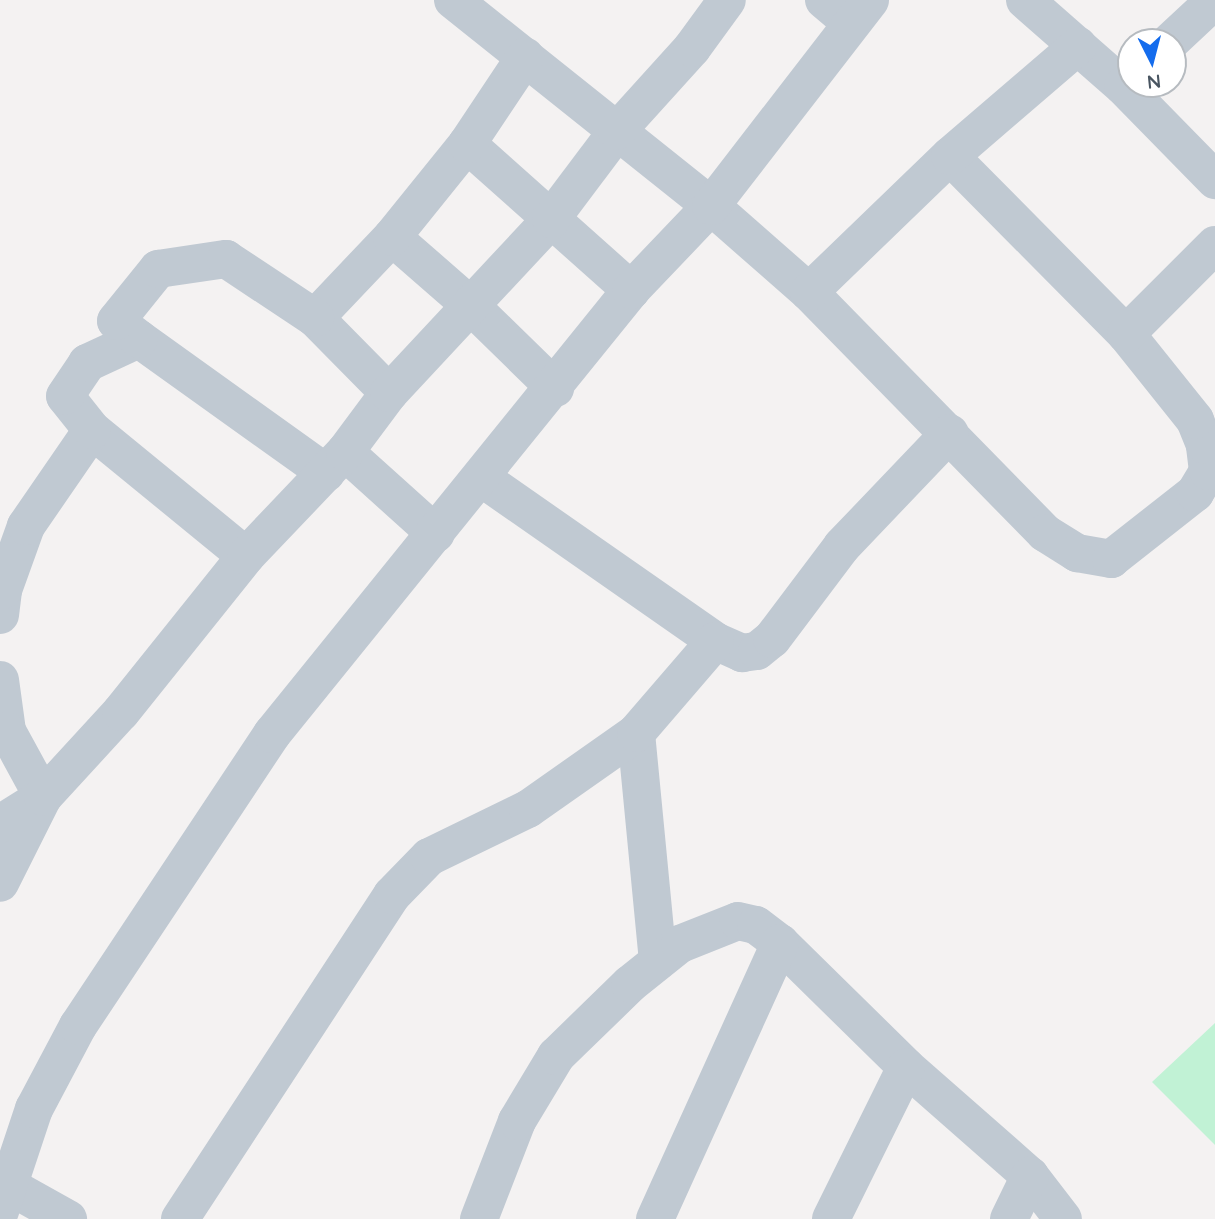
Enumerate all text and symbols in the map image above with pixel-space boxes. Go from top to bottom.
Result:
north arrow [1117,28,1187,98]
text: N [1146,69,1162,95]

